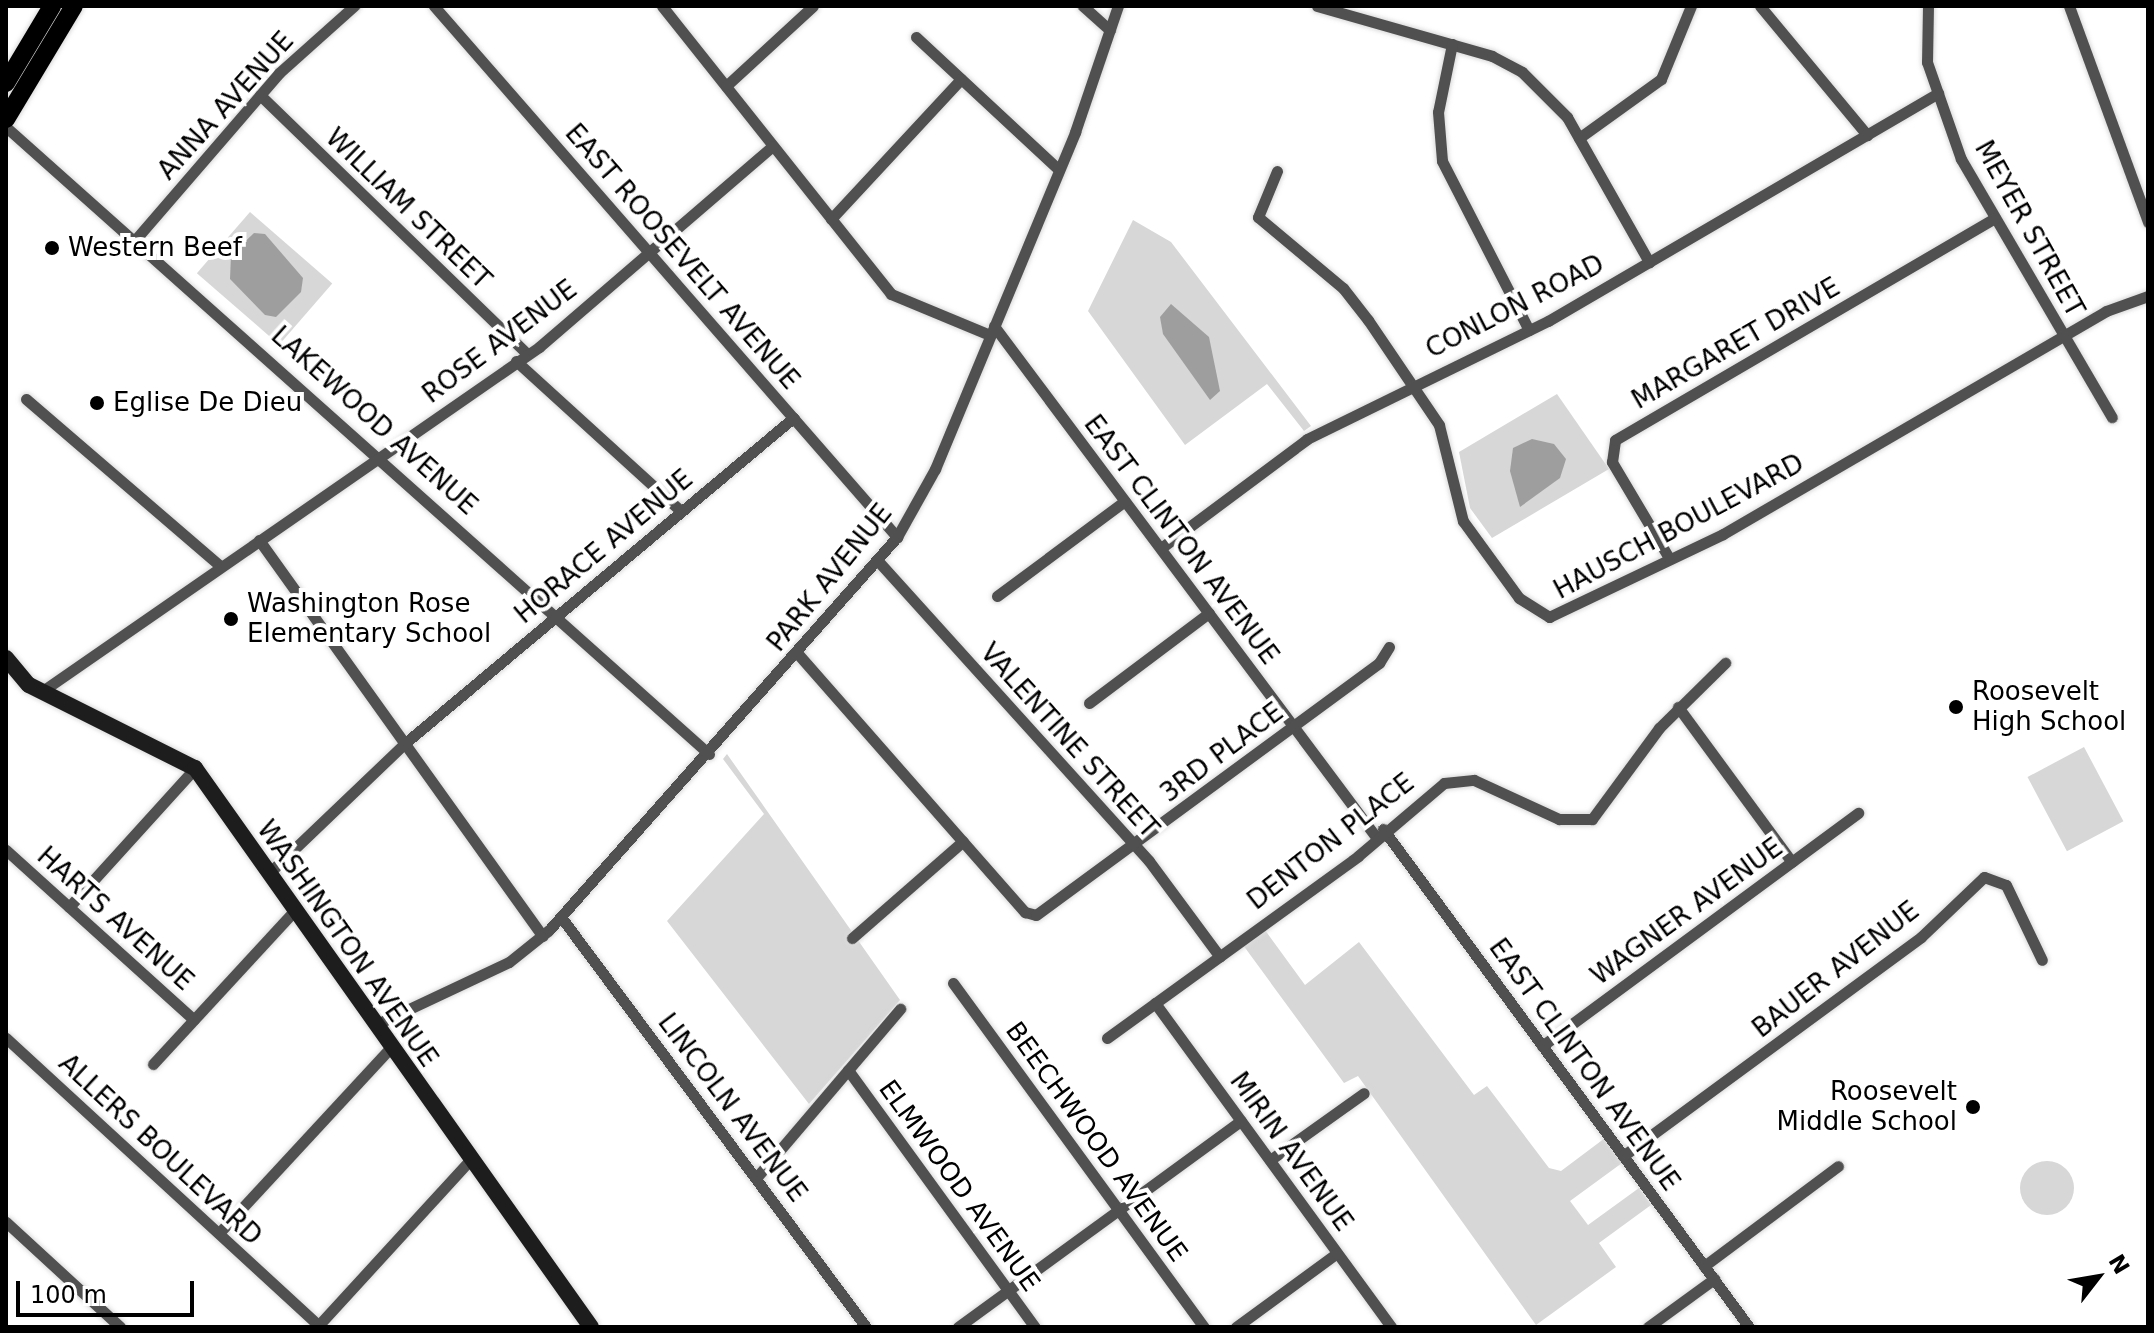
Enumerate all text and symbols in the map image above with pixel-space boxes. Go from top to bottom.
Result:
street label: ANNA AVENUE [152,26,300,186]
street label: EAST ROOSEVELT AVENUE [558,118,806,396]
street label: WILLIAM STREET [319,122,497,296]
street label: MEYER STREET [1968,135,2090,323]
place label: Western Beef [68,232,242,264]
marker: Western Beef [43,239,61,257]
street label: CONLON ROAD [1421,249,1609,365]
street label: MARGARET DRIVE [1627,272,1845,416]
street label: ROSE AVENUE [417,274,583,410]
street label: LAKEWOOD AVENUE [265,320,483,522]
place label: Eglise De Dieu [113,387,302,419]
marker: Eglise De Dieu [88,394,106,412]
street label: EAST CLINTON AVENUE [1077,409,1285,671]
street label: HAUSCH BOULEVARD [1549,448,1809,606]
street label: HORACE AVENUE [509,464,699,630]
street label: PARK AVENUE [761,498,899,658]
place label: Washington Rose Elementary School [247,588,491,650]
marker: Washington Rose Elementary School [222,610,240,628]
street label: VALENTINE STREET [973,637,1165,845]
place label: Roosevelt High School [1972,676,2126,738]
street label: 3RD PLACE [1154,697,1290,809]
marker: Roosevelt High School [1947,698,1965,716]
street label: DENTON PLACE [1242,767,1420,917]
street label: WASHINGTON AVENUE [250,815,444,1073]
street label: WAGNER AVENUE [1585,832,1789,992]
street label: HARTS AVENUE [30,841,200,997]
street label: BAUER AVENUE [1747,895,1925,1045]
street label: EAST CLINTON AVENUE [1482,933,1686,1197]
street label: LINCOLN AVENUE [651,1008,813,1208]
street label: BEECHWOOD AVENUE [999,1016,1193,1268]
street label: ALLERS BOULEVARD [52,1048,268,1252]
street label: MIRIN AVENUE [1223,1066,1359,1238]
street label: ELMWOOD AVENUE [872,1074,1046,1298]
place label: Roosevelt Middle School [1777,1076,1957,1138]
marker: Roosevelt Middle School [1964,1098,1982,1116]
north arrow [2058,1237,2138,1317]
text: N [2104,1250,2134,1279]
scale bar [20,1265,198,1315]
text: 100 m [30,1281,107,1309]

